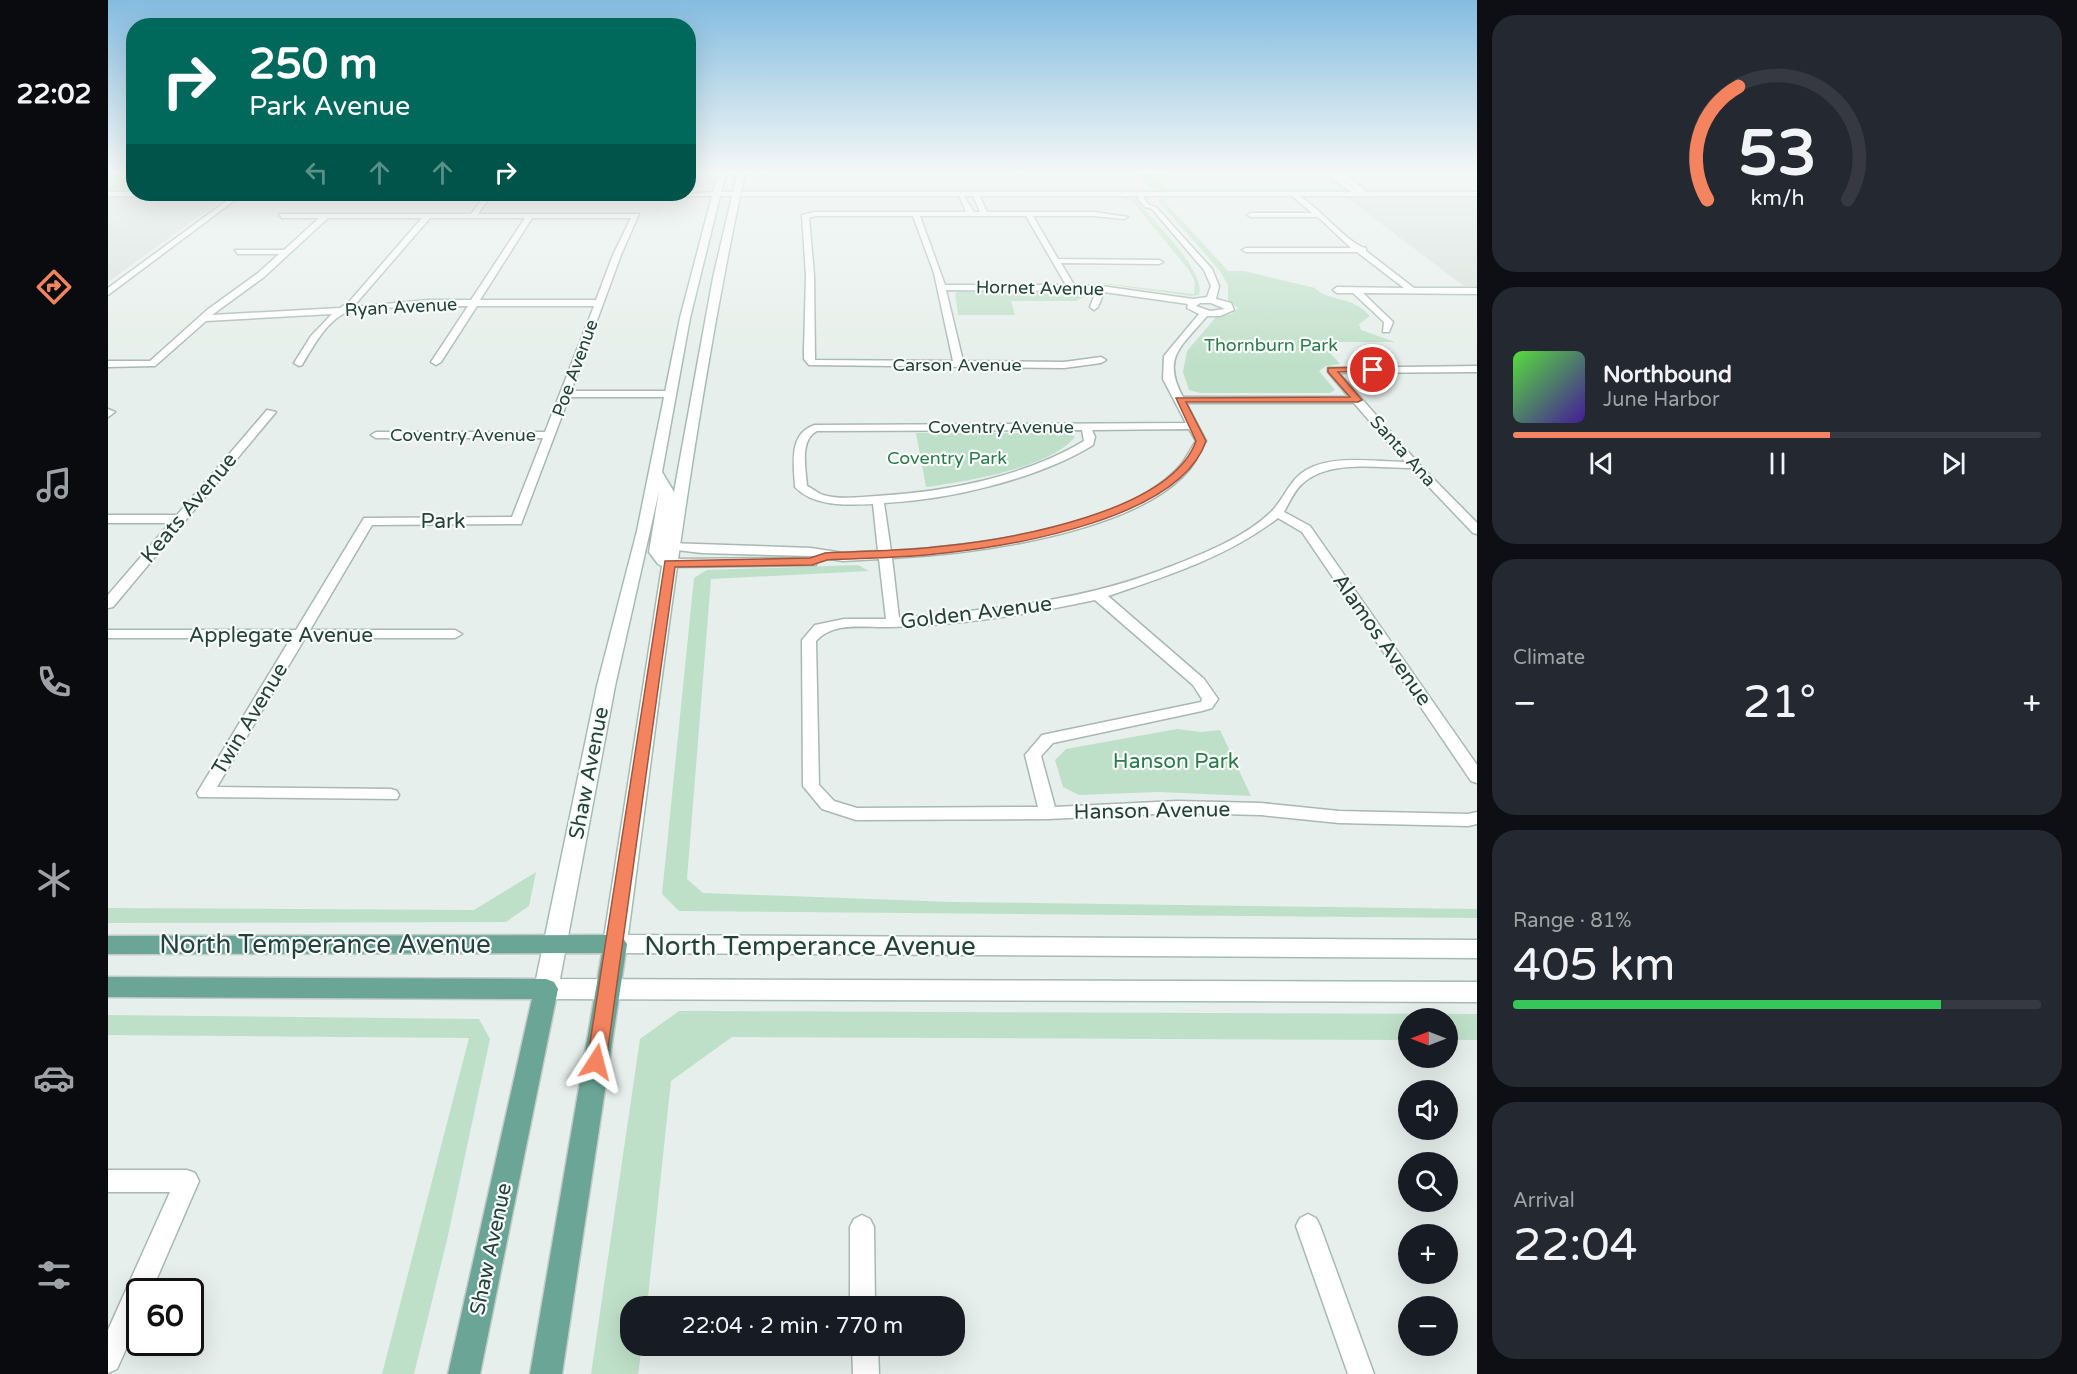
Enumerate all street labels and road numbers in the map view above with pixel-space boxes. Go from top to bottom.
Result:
street label: Hornet Avenue [976,276,1104,300]
street label: Ryan Avenue [344,293,458,321]
street label: Poe Avenue [547,316,603,420]
street label: Carson Avenue [892,354,1022,376]
street label: Santa Ana [1365,411,1441,491]
street label: Coventry Avenue [928,416,1074,438]
street label: Coventry Avenue [390,424,536,446]
street label: Keats Avenue [136,448,242,568]
street label: Park [421,509,465,534]
street label: Alamos Avenue [1327,569,1437,711]
street label: Golden Avenue [899,591,1053,635]
street label: Applegate Avenue [189,623,373,648]
street label: Twin Avenue [207,658,293,780]
street label: Shaw Avenue [564,705,614,841]
street label: Hanson Avenue [1073,797,1231,825]
street label: North Temperance Avenue [159,929,491,960]
street label: North Temperance Avenue [644,931,976,962]
street label: Shaw Avenue [465,1181,517,1317]

